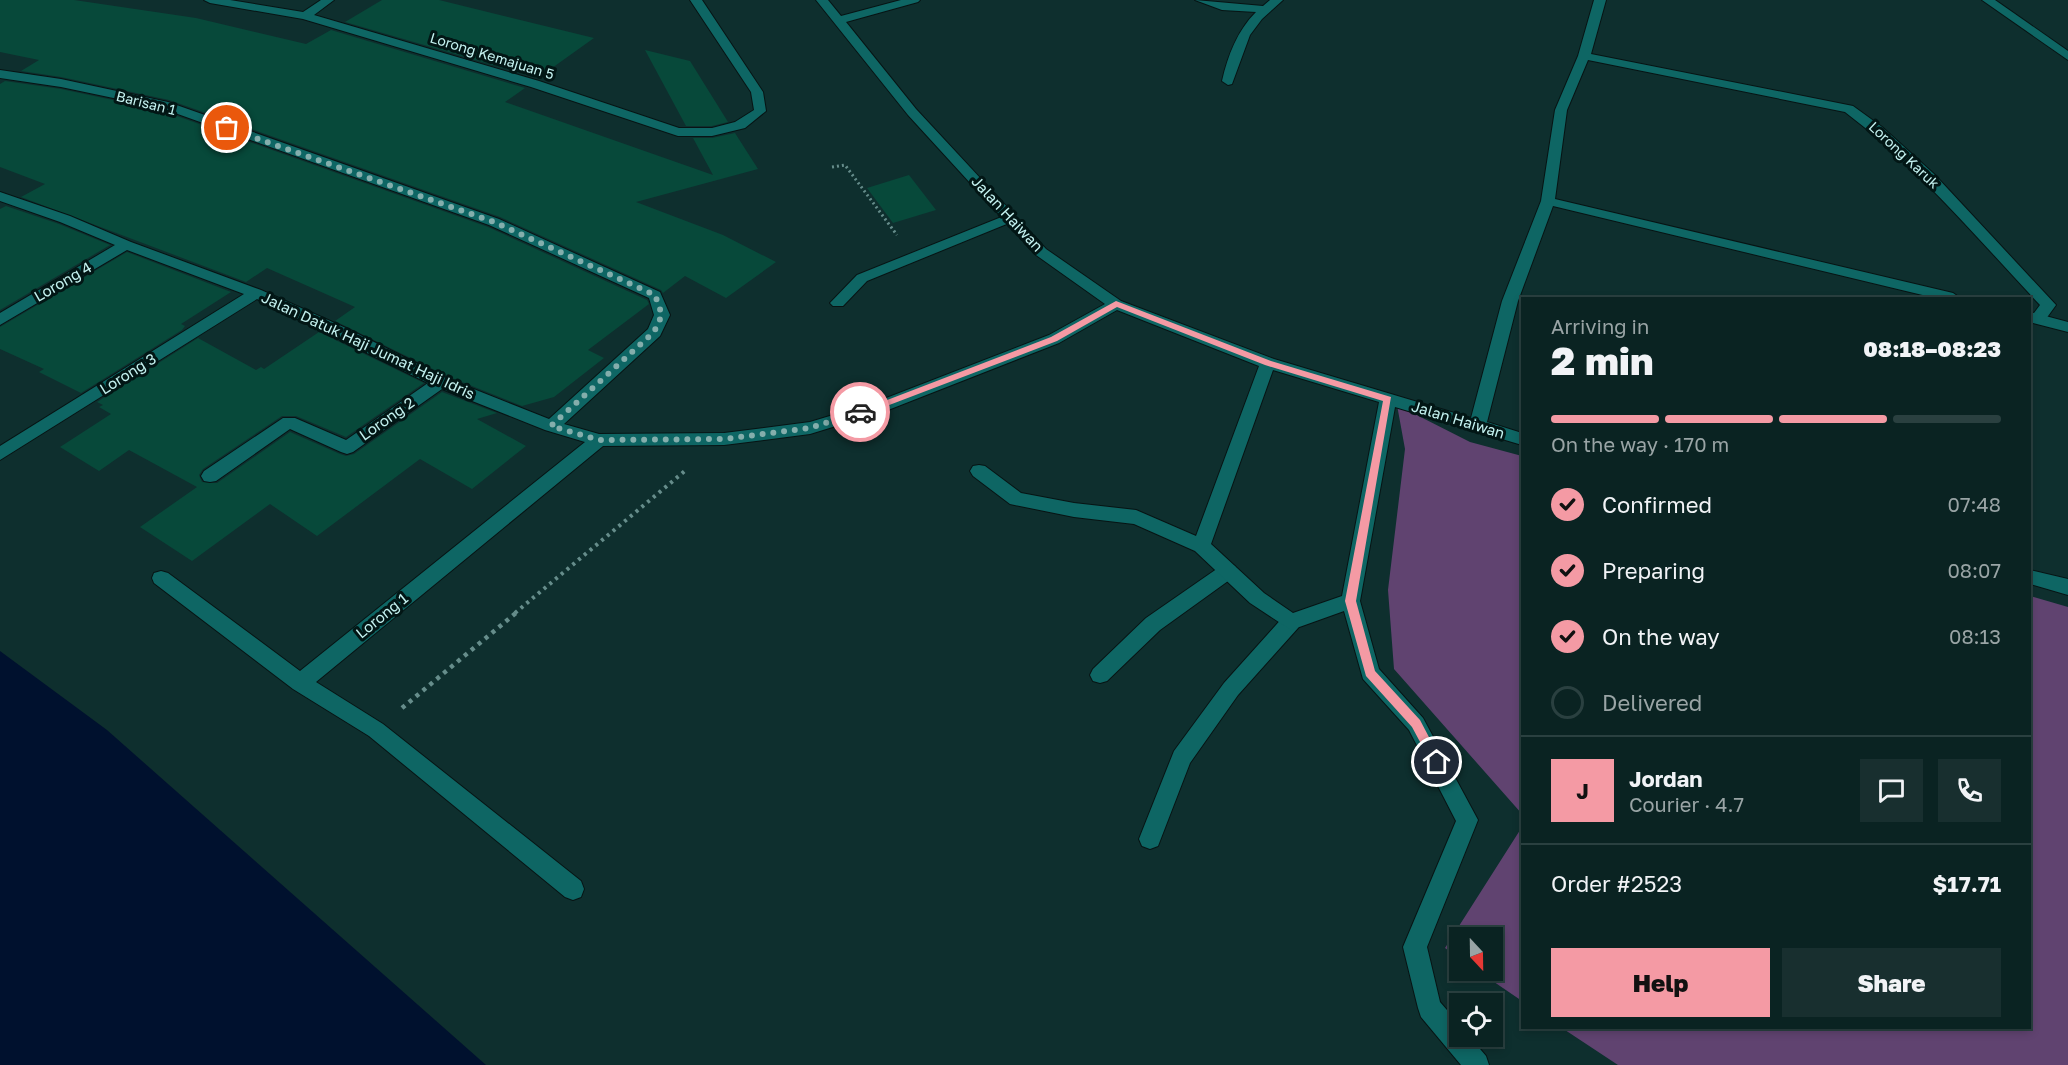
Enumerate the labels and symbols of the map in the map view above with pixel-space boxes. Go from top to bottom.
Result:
street label: Lorong Kemajuan 5 [428,29,556,82]
street label: Barisan 1 [115,87,178,118]
pin [201,102,252,153]
street label: Lorong Karuk [1866,118,1943,192]
street label: Jalan Haiwan [968,172,1047,255]
street label: Lorong 4 [31,257,94,305]
street label: Jalan Datuk Haji Jumat Haji Idris [259,288,478,403]
street label: Lorong 3 [96,349,159,397]
courier [830,382,890,442]
street label: Lorong 2 [355,393,417,444]
street label: Jalan Haiwan [1410,396,1507,442]
street label: Lorong 1 [352,589,411,642]
pin [1411,736,1462,787]
north arrow [1449,927,1503,981]

